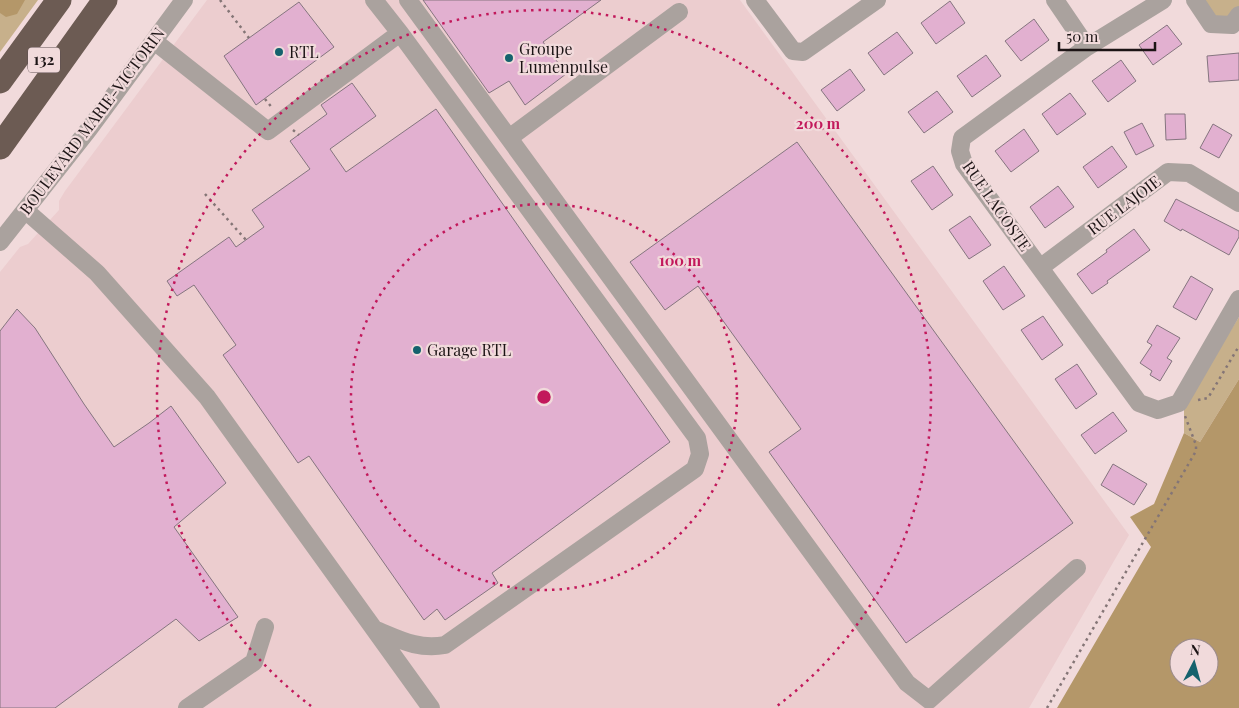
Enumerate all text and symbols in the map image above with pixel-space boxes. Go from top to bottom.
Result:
scale bar [1059,20,1155,52]
street label: BOULEVARD MARIE-VICTORIN [14,23,169,218]
text: 50 m [1066,26,1099,46]
place label: Groupe Lumenpulse [519,38,608,77]
place label: RTL [289,41,319,62]
marker: RTL [273,46,285,58]
road number: 132 [28,48,60,72]
marker: Groupe Lumenpulse [503,52,515,64]
text: 200 m [796,113,841,133]
street label: RUE LACOSTE [959,157,1036,255]
street label: RUE LAJOIE [1083,170,1165,239]
text: 100 m [659,250,702,270]
place label: Garage RTL [427,339,511,360]
marker: Garage RTL [411,344,423,356]
centre of rings [535,388,553,406]
north arrow [1169,638,1219,688]
text: N [1189,640,1201,660]

